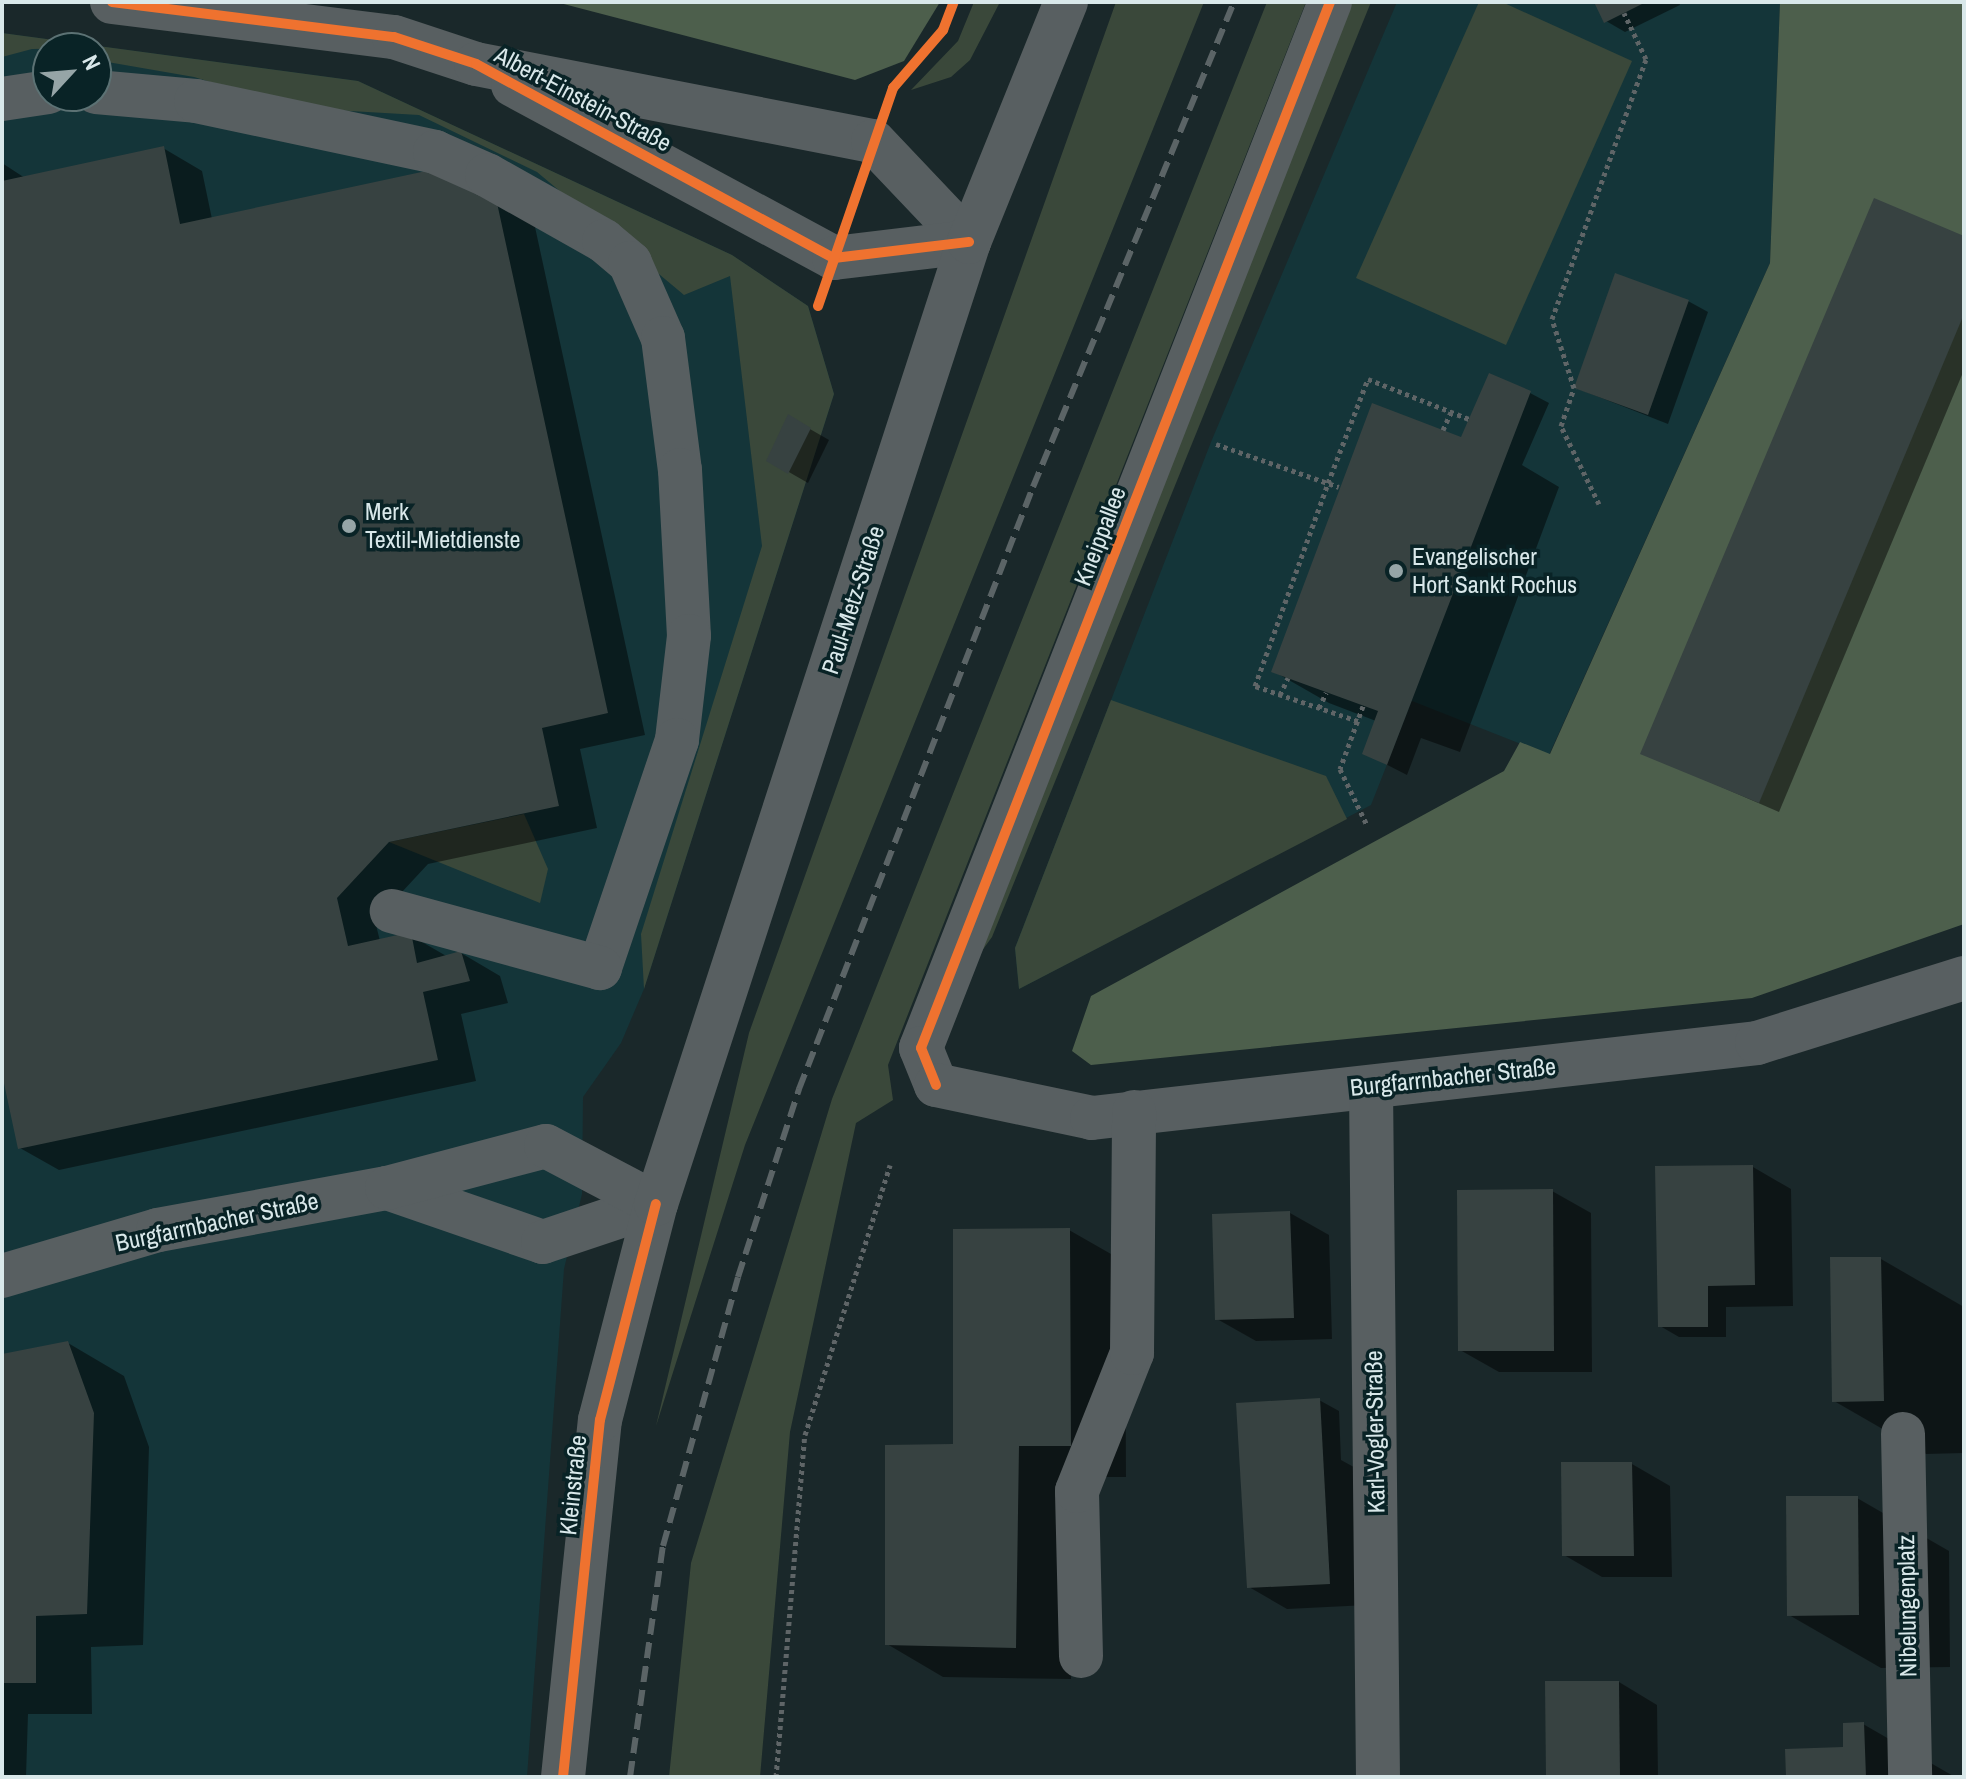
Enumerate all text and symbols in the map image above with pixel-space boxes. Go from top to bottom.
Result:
north arrow [32,32,112,112]
street label: Albert-Einstein-Straße [490,40,676,158]
text: N [75,50,108,75]
street label: Kneippallee [1068,482,1132,590]
place label: Merk Textil-Mietdienste [365,498,520,554]
marker: Merk Textil-Mietdienste [340,517,358,535]
street label: Paul-Metz-Straße [815,522,891,678]
place label: Evangelischer Hort Sankt Rochus [1412,543,1577,599]
marker: Evangelischer Hort Sankt Rochus [1387,562,1405,580]
street label: Burgfarrnbacher Straße [1349,1052,1557,1102]
street label: Burgfarrnbacher Straße [113,1186,321,1258]
street label: Karl-Vogler-Straße [1359,1350,1391,1514]
street label: Kleinstraße [553,1433,593,1537]
street label: Nibelungenplatz [1891,1535,1923,1677]

